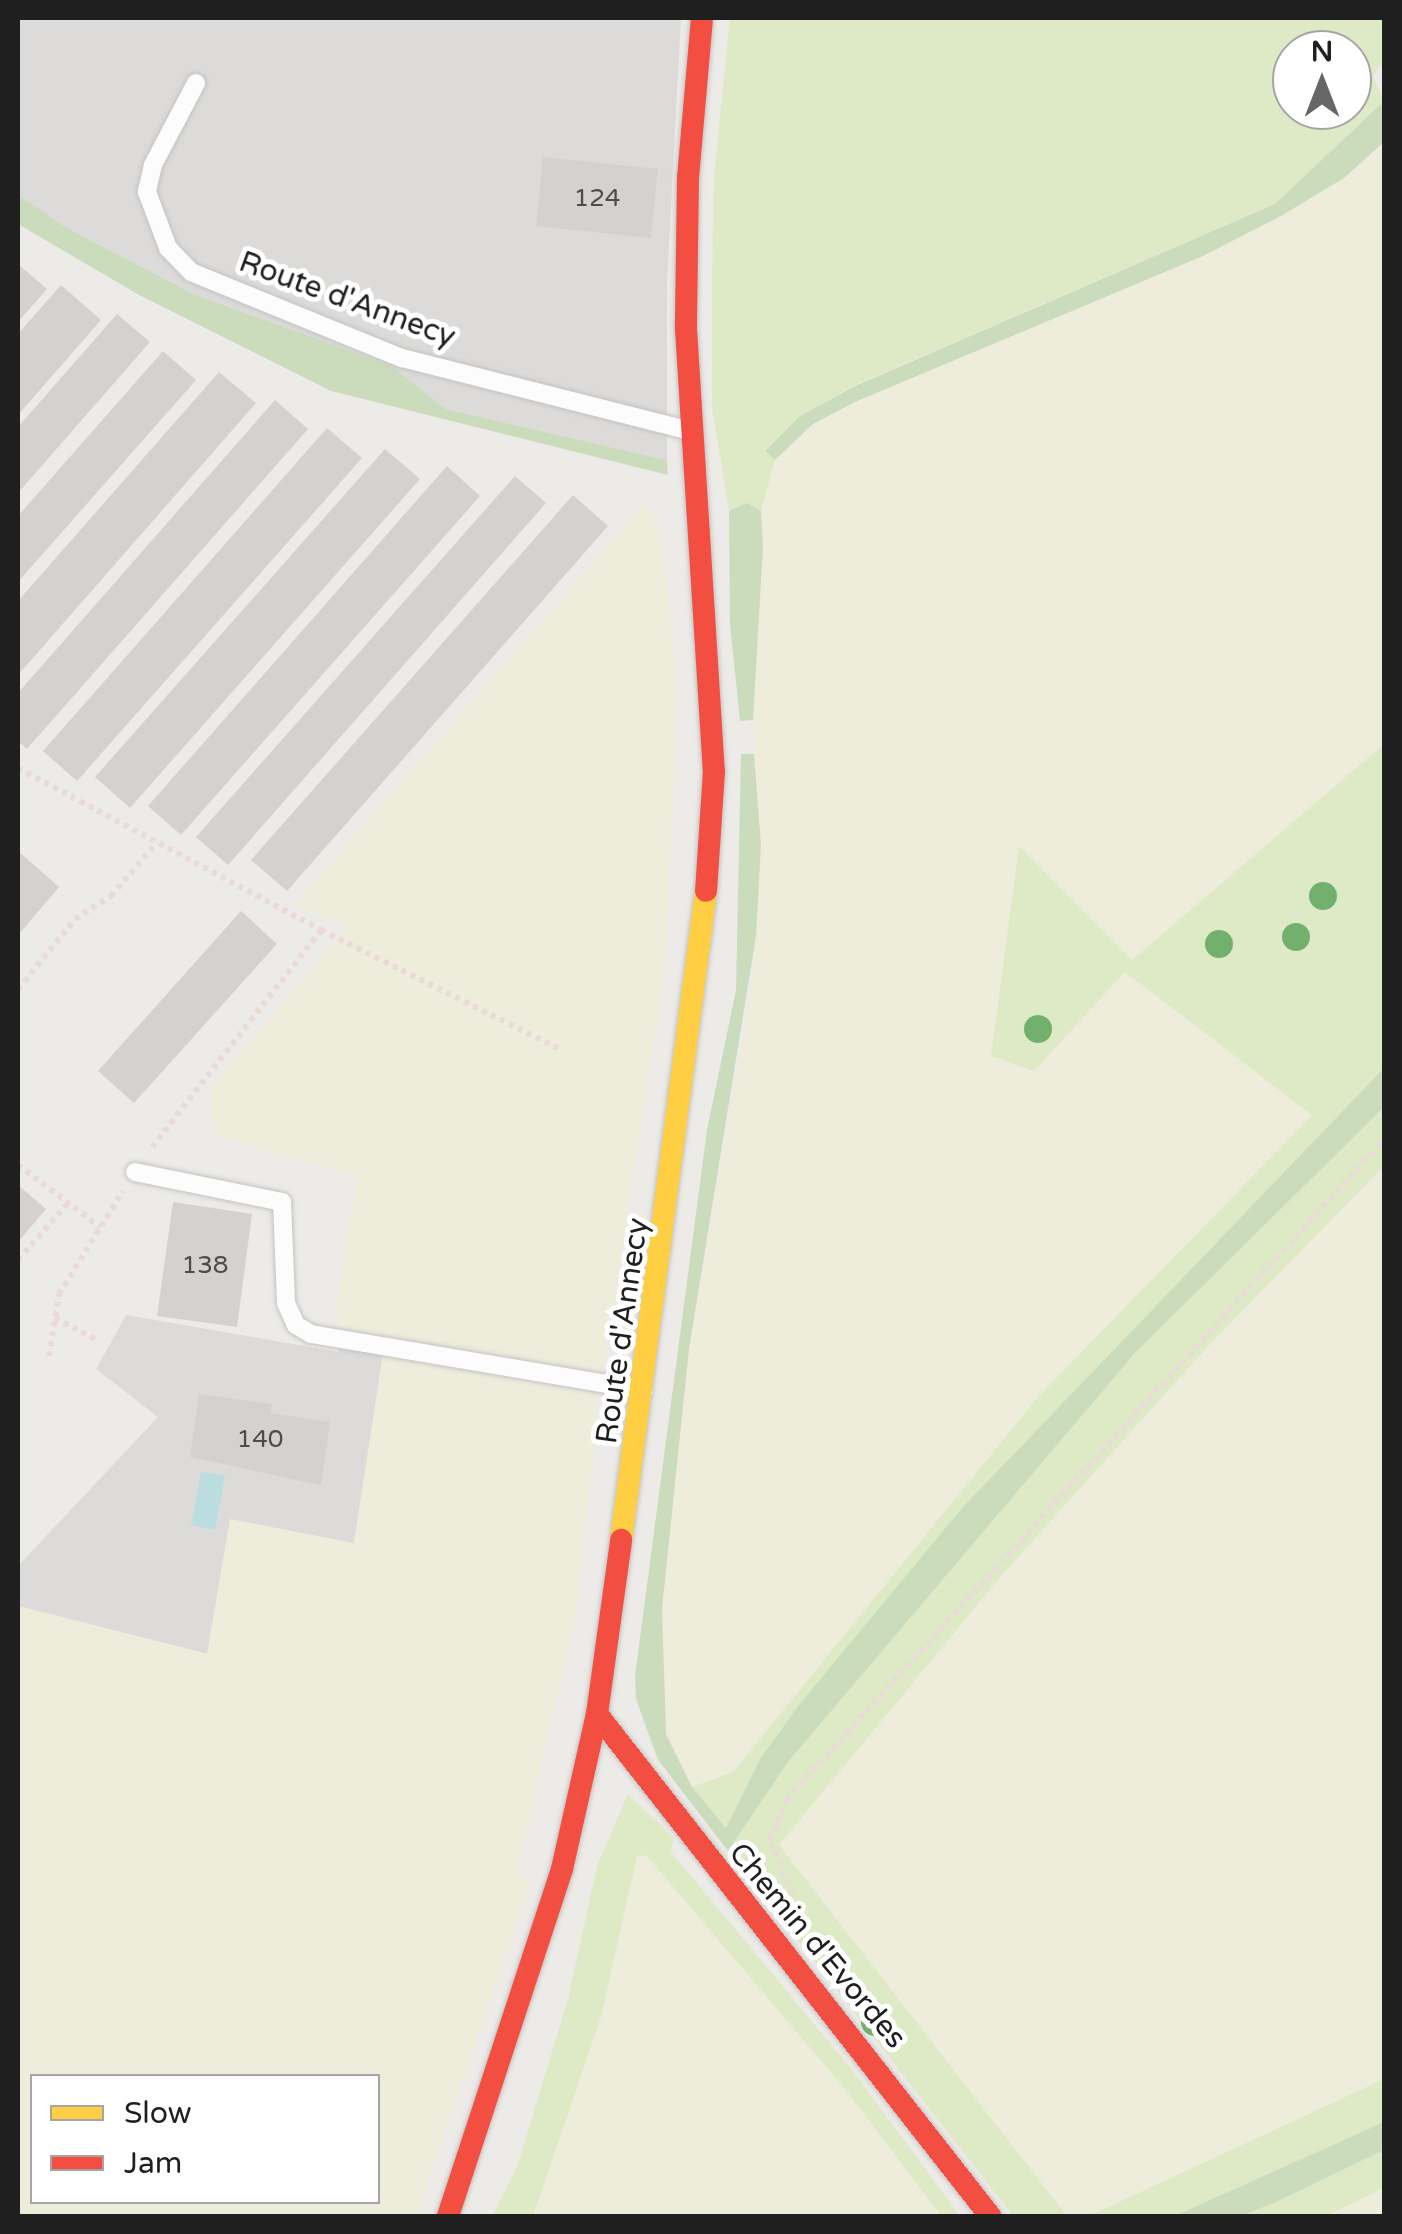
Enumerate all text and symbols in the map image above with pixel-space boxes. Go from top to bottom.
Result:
north arrow [1272,30,1372,130]
text: N [1311,35,1333,69]
house number: 124 [573,183,621,213]
street label: Route d'Annecy [234,244,460,356]
street label: Route d'Annecy [589,1216,657,1446]
house number: 138 [181,1250,229,1280]
house number: 140 [236,1424,284,1454]
street label: Chemin d'Evordes [721,1836,913,2056]
legend [30,2074,380,2204]
text: Slow [124,2095,192,2132]
text: Jam [124,2145,182,2182]

